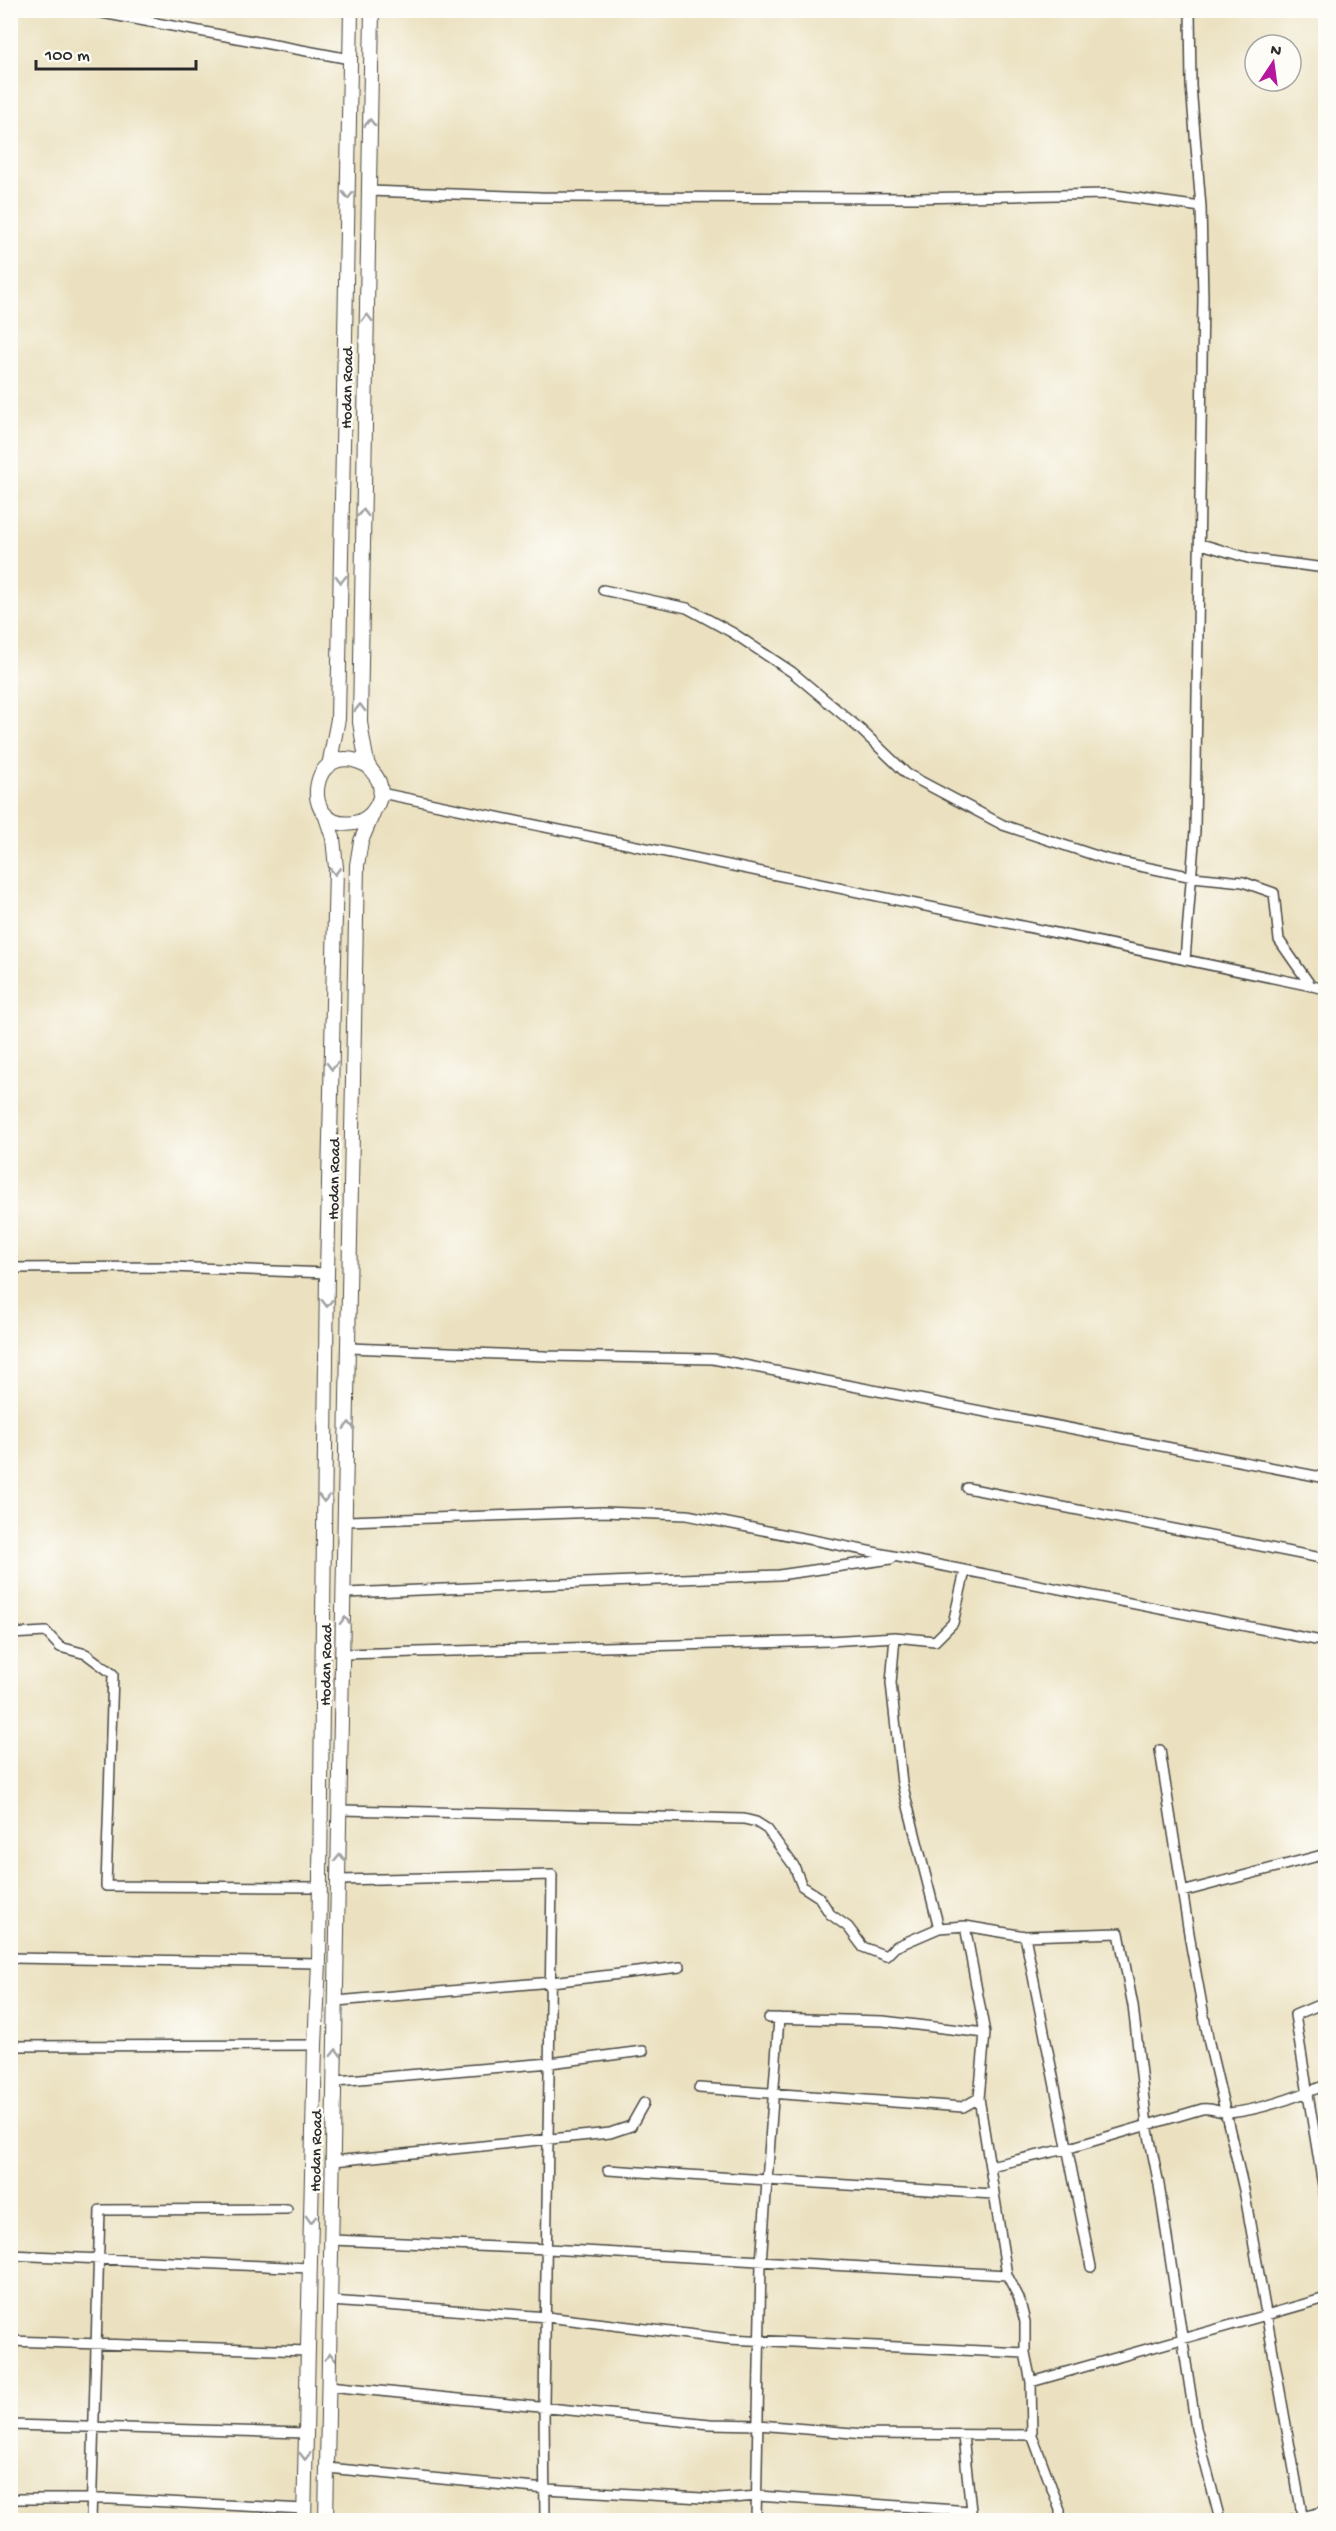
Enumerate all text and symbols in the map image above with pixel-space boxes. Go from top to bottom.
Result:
scale bar [36,33,196,71]
north arrow [1243,33,1303,93]
text: N [1268,41,1283,62]
text: 100 m [44,46,90,67]
one-way arrow [364,119,376,128]
one-way arrow [341,190,354,199]
one-way arrow [361,314,373,323]
street label: Hodan Road [339,345,359,429]
one-way arrow [357,509,370,518]
one-way arrow [335,574,347,583]
one-way arrow [354,704,366,713]
one-way arrow [329,866,342,875]
one-way arrow [325,1061,338,1070]
street label: Hodan Road [326,1136,346,1220]
one-way arrow [321,1298,333,1307]
one-way arrow [342,1422,355,1431]
one-way arrow [318,1493,330,1502]
one-way arrow [339,1617,351,1626]
street label: Hodan Road [318,1622,338,1706]
one-way arrow [334,1854,347,1863]
one-way arrow [330,2049,343,2058]
street label: Hodan Road [308,2108,328,2192]
one-way arrow [305,2214,318,2223]
one-way arrow [324,2353,336,2362]
one-way arrow [299,2451,311,2460]

